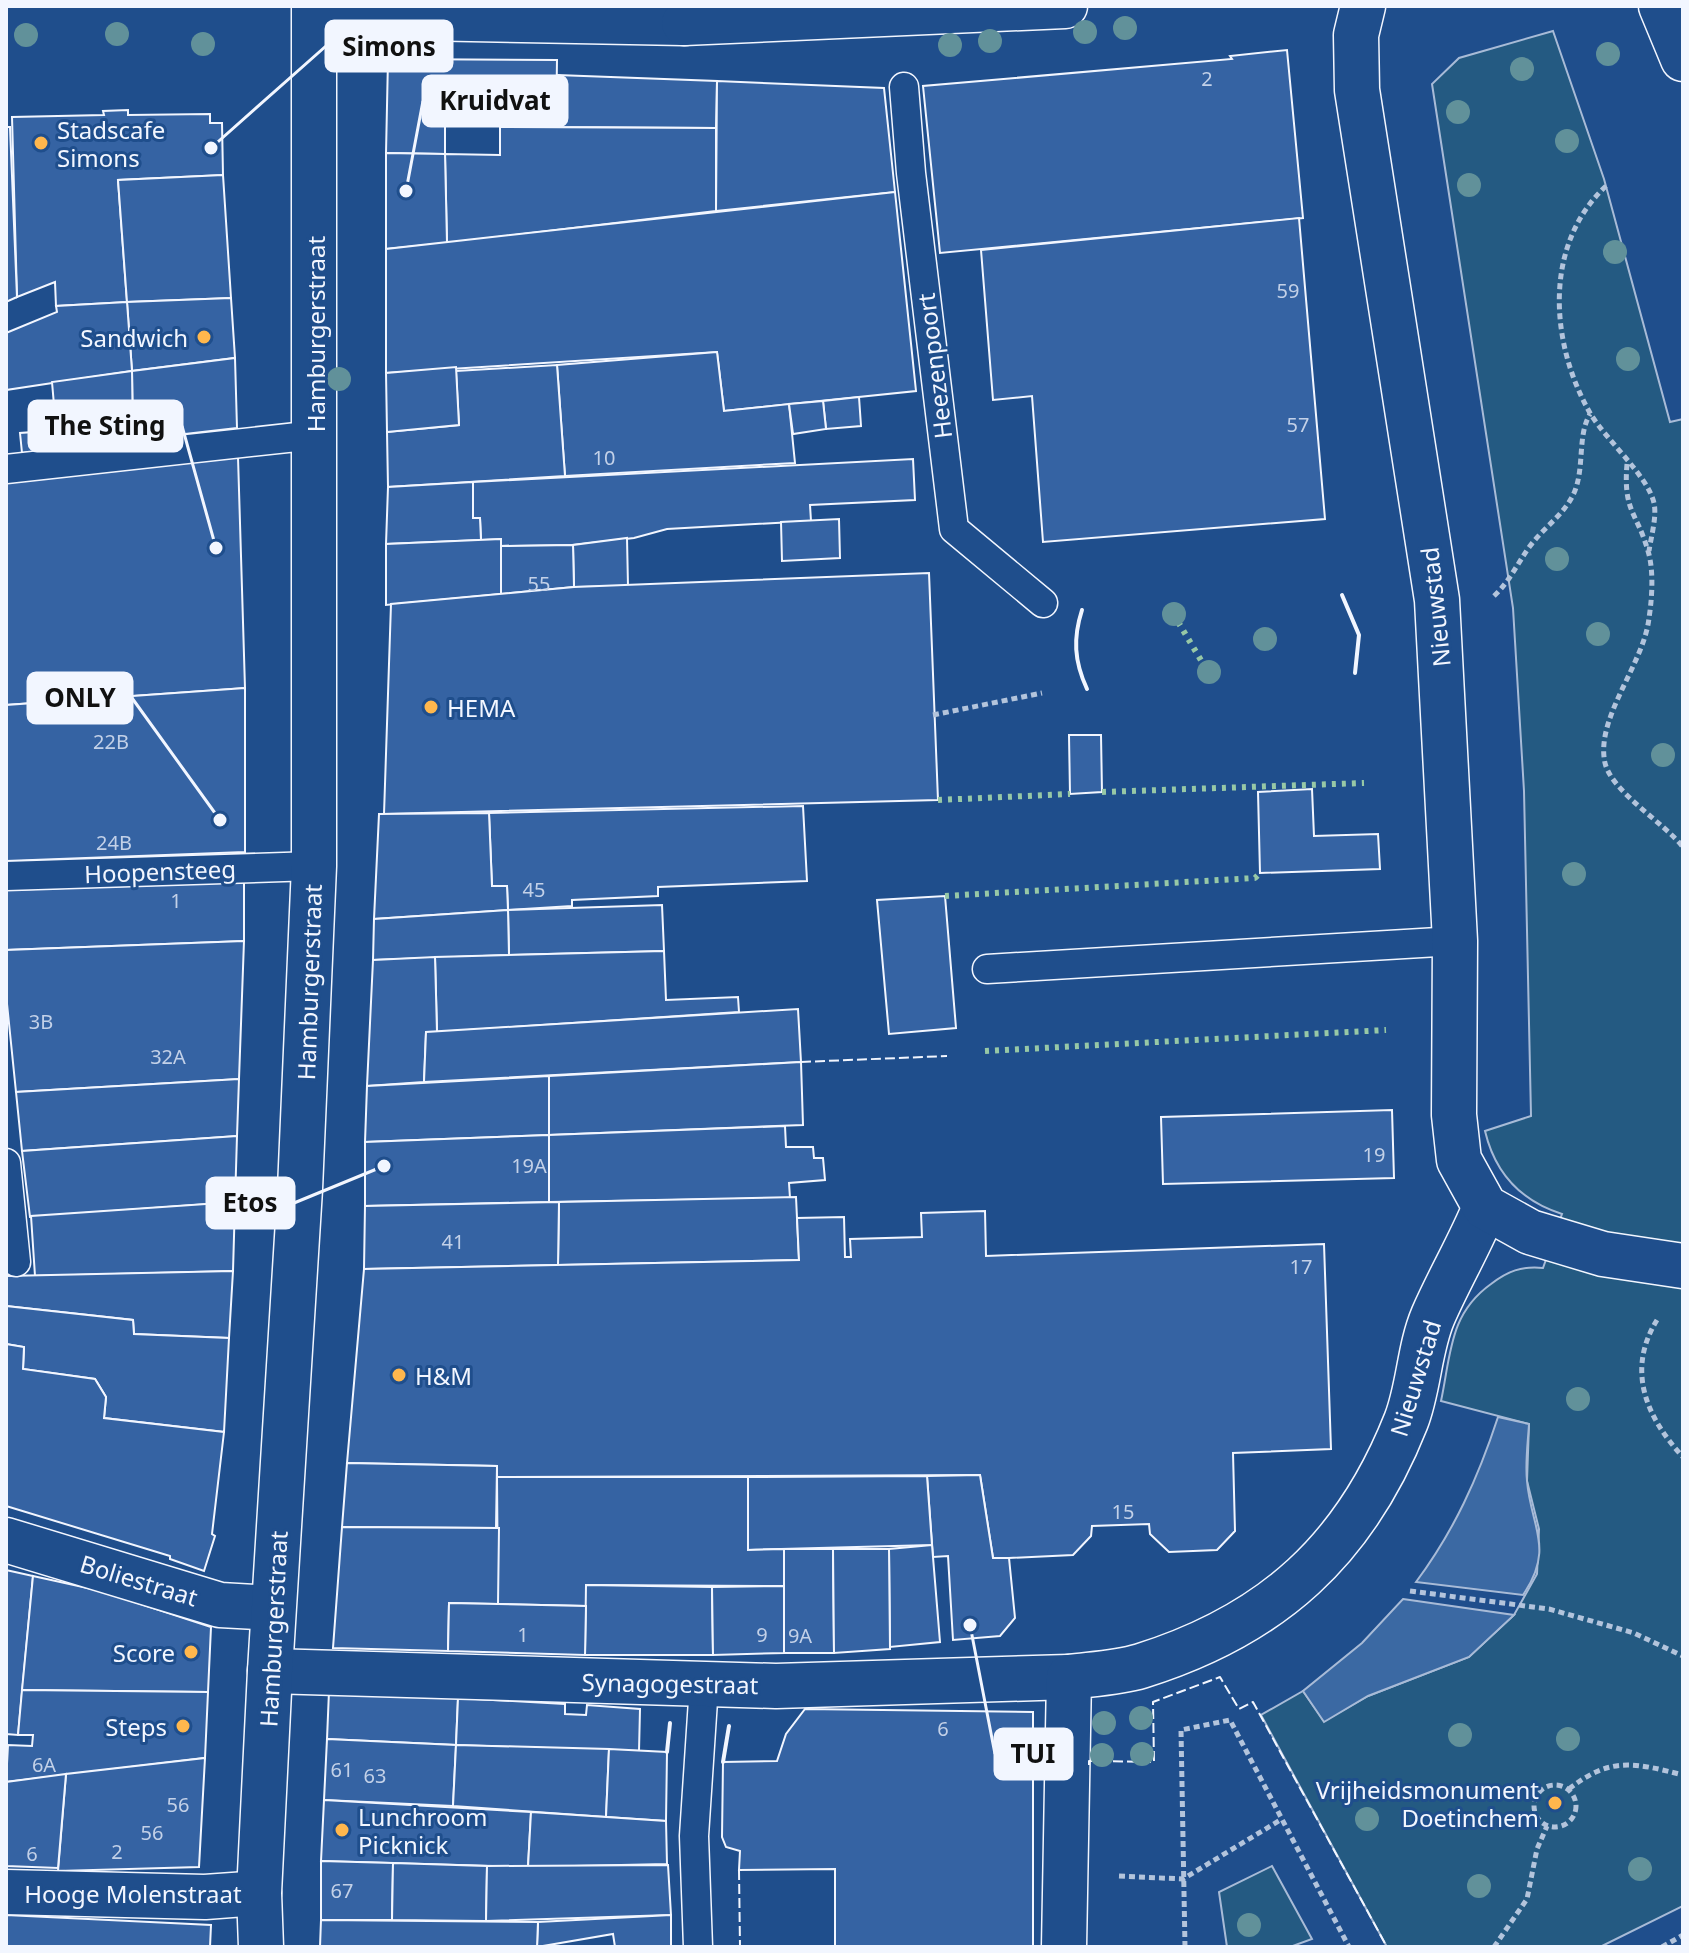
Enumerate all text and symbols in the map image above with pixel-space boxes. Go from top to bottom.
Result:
callout: Simons [326,21,452,71]
text: Simons [342,28,436,64]
house number: 2 [1201,65,1213,92]
callout: Kruidvat [423,76,567,126]
text: Kruidvat [439,82,551,118]
place label: Stadscafe Simons [57,113,165,174]
marker: Stadscafe Simons [32,134,50,152]
street label: Hamburgerstraat [299,235,332,432]
house number: 59 [1277,277,1299,304]
street label: Heezenpoort [909,291,959,441]
place label: Sandwich [80,321,188,354]
marker: Sandwich [195,328,213,346]
callout: The Sting [29,401,182,451]
text: The Sting [45,407,165,443]
house number: 57 [1287,411,1309,438]
house number: 10 [593,444,615,471]
street label: Nieuwstad [1412,546,1458,668]
house number: 55 [528,570,550,597]
callout: ONLY [28,673,132,723]
text: ONLY [44,679,117,715]
place label: HEMA [447,691,516,724]
marker: HEMA [422,698,440,716]
house number: 22B [93,728,129,755]
house number: 24B [96,829,132,856]
street label: Hoopensteeg [83,852,237,890]
house number: 45 [523,876,545,903]
street label: Hamburgerstraat [289,883,329,1081]
house number: 1 [170,887,182,914]
house number: 3B [29,1008,53,1035]
house number: 32A [150,1043,186,1070]
house number: 19 [1363,1141,1385,1168]
house number: 19A [511,1152,547,1179]
callout: Etos [207,1178,294,1228]
text: Etos [222,1184,278,1220]
house number: 41 [442,1228,464,1255]
house number: 17 [1290,1253,1312,1280]
street label: Nieuwstad [1382,1316,1448,1440]
place label: H&M [415,1359,472,1392]
marker: H&M [390,1366,408,1384]
house number: 15 [1112,1498,1134,1525]
street label: Hamburgerstraat [251,1530,295,1728]
street label: Boliestraat [76,1546,202,1614]
house number: 1 [517,1621,529,1648]
house number: 9 [756,1621,768,1648]
house number: 9A [788,1622,812,1649]
place label: Score [113,1636,175,1669]
marker: Score [182,1643,200,1661]
street label: Synagogestraat [581,1665,759,1701]
place label: Steps [105,1710,167,1743]
house number: 6 [937,1715,949,1742]
marker: Steps [174,1717,192,1735]
callout: TUI [995,1729,1072,1779]
text: TUI [1011,1735,1055,1771]
house number: 6A [32,1751,56,1778]
house number: 61 [331,1756,353,1783]
house number: 63 [364,1762,386,1789]
place label: Vrijheidsmonument Doetinchem [1316,1773,1539,1834]
house number: 56 [167,1791,189,1818]
marker: Vrijheidsmonument Doetinchem [1546,1794,1564,1812]
place label: Lunchroom Picknick [358,1800,488,1861]
house number: 56 [141,1819,163,1846]
marker: Lunchroom Picknick [333,1821,351,1839]
house number: 2 [111,1838,123,1865]
house number: 6 [26,1840,38,1867]
street label: Hooge Molenstraat [24,1877,242,1910]
house number: 67 [331,1877,353,1904]

